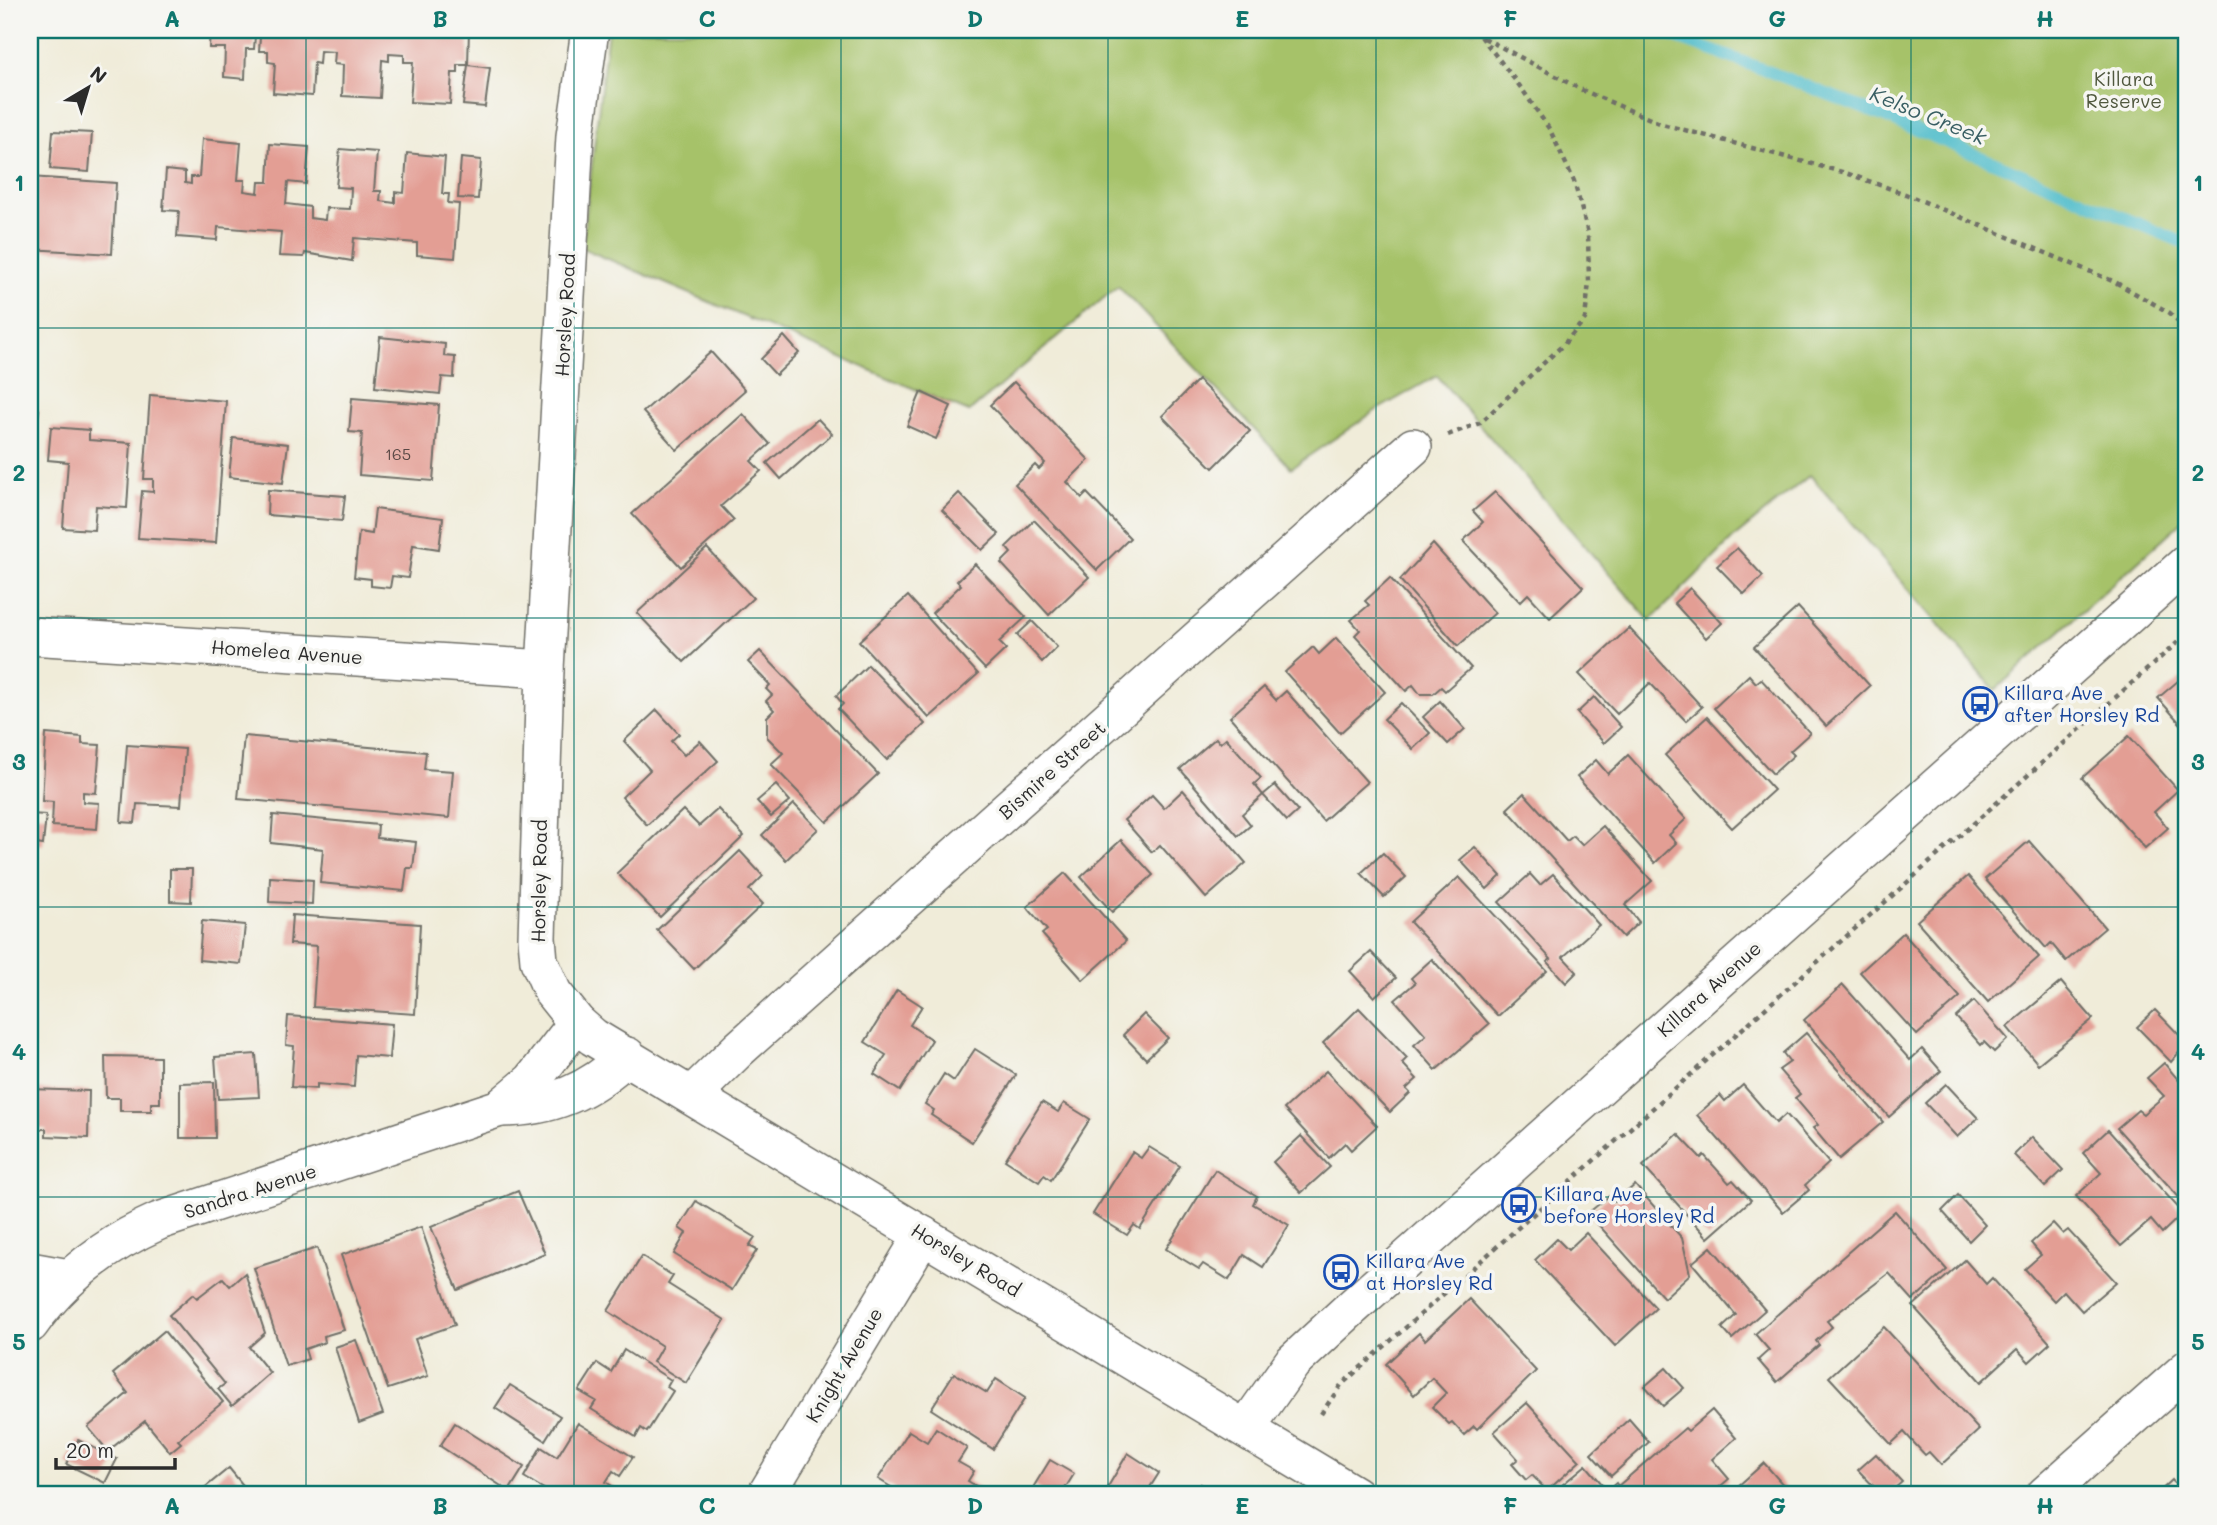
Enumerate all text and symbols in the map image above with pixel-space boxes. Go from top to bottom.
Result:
text: A [164,3,180,33]
text: B [432,3,448,33]
text: C [698,3,716,33]
text: D [967,3,983,33]
text: E [1235,3,1249,33]
text: F [1503,3,1517,33]
text: G [1768,3,1786,33]
text: H [2036,3,2054,33]
north arrow [52,52,122,122]
text: N [85,60,112,88]
park label: Killara Reserve [2086,66,2162,113]
water label: Kelso Creek [1866,79,1991,150]
text: 1 [14,167,24,197]
text: 1 [2193,167,2203,197]
street label: Horsley Road [549,253,580,377]
house number: 165 [385,443,411,464]
text: 2 [13,457,25,487]
text: 2 [2192,457,2204,487]
street label: Homelea Avenue [210,634,364,669]
place label: Killara Ave after Horsley Rd [2004,680,2159,727]
bus stop icon: Killara Ave after Horsley Rd [1961,685,1999,723]
street label: Bismire Street [993,715,1110,824]
text: 3 [12,746,26,776]
text: 3 [2191,746,2205,776]
street label: Horsley Road [525,819,552,943]
street label: Killara Avenue [1651,935,1766,1042]
text: 4 [12,1036,26,1066]
text: 4 [2191,1036,2205,1066]
street label: Sandra Avenue [180,1157,319,1224]
place label: Killara Ave before Horsley Rd [1544,1181,1714,1228]
bus stop icon: Killara Ave before Horsley Rd [1500,1186,1538,1224]
street label: Horsley Road [907,1217,1026,1302]
place label: Killara Ave at Horsley Rd [1366,1248,1493,1295]
bus stop icon: Killara Ave at Horsley Rd [1322,1253,1360,1291]
street label: Knight Avenue [799,1303,888,1427]
text: 5 [12,1326,26,1356]
text: 5 [2191,1326,2205,1356]
scale bar [56,1427,175,1471]
text: 20 m [66,1436,114,1463]
text: A [164,1490,180,1520]
text: B [432,1490,448,1520]
text: C [698,1490,716,1520]
text: D [967,1490,983,1520]
text: E [1235,1490,1249,1520]
text: F [1503,1490,1517,1520]
text: G [1768,1490,1786,1520]
text: H [2036,1490,2054,1520]

